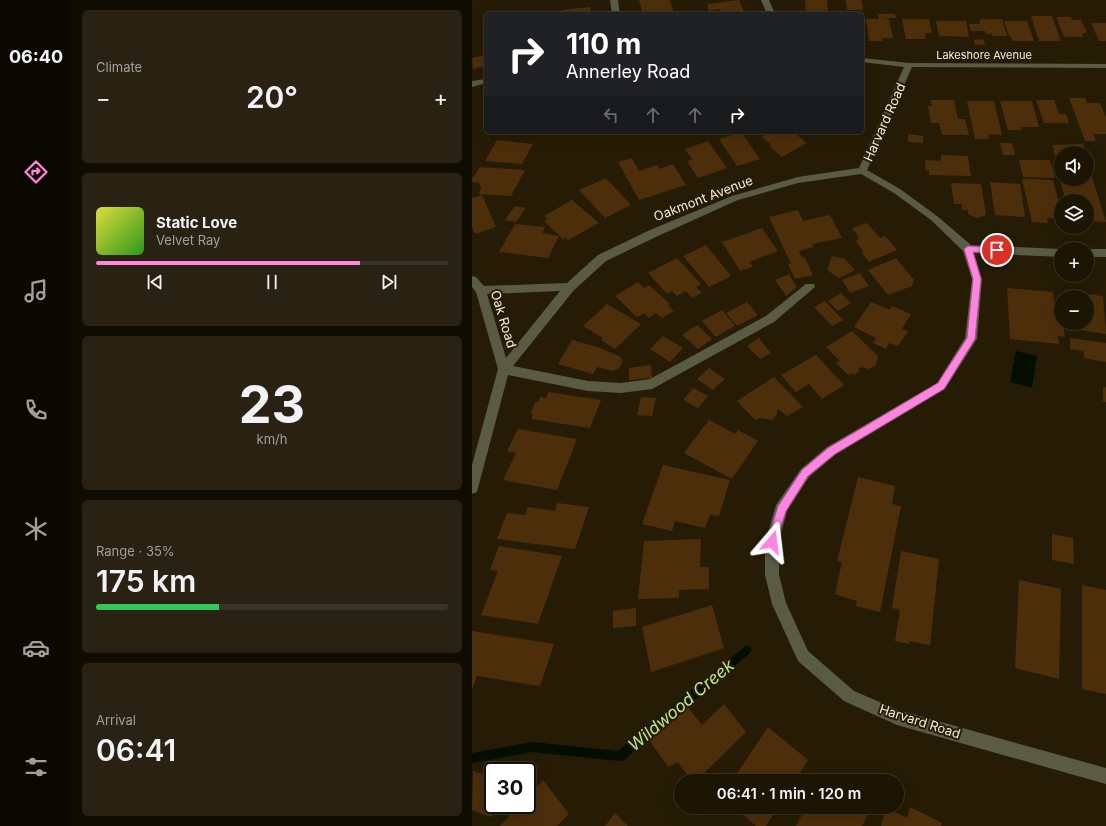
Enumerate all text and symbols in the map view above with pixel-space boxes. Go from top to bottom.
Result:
text: 110 m [566,27,641,61]
icon: right [500,28,552,80]
text: 06:40 [9,46,63,67]
street label: Lakeshore Avenue [936,48,1032,62]
text: Climate [96,59,142,75]
text: Annerley Road [566,61,690,82]
text: 20° [246,79,298,115]
street label: Harvard Road [860,80,908,164]
text: − [96,85,111,111]
text: + [433,85,448,111]
icon: left [600,104,622,126]
icon: ahead [642,104,664,126]
icon: ahead [684,104,706,126]
icon: right [726,104,748,126]
map controls [1054,146,1094,330]
button: sound [1054,146,1094,186]
icon: directions [22,158,50,186]
street label: Oakmont Avenue [651,172,755,224]
button: layers [1054,194,1094,234]
text: Static Love [156,213,237,232]
text: Velvet Ray [156,232,220,248]
pin [980,233,1014,267]
icon: arrive [986,239,1008,261]
button: + [1054,242,1094,282]
icon: previous [144,271,166,293]
icon: pause [261,271,283,293]
icon: next [378,271,400,293]
icon: music [22,277,50,305]
street label: Oak Road [488,288,520,350]
button: − [1054,290,1094,330]
text: 23 [239,373,305,436]
icon: phone [22,396,50,424]
text: km/h [257,431,287,447]
icon: climate [22,515,50,543]
position arrow [751,521,793,563]
text: Range · 35% [96,543,175,559]
text: 175 km [96,563,196,599]
icon: car [22,634,50,662]
water label: Wildwood Creek [624,654,739,755]
street label: Harvard Road [877,700,963,742]
text: Arrival [96,712,136,728]
text: 06:41 [96,732,176,768]
icon: filters [22,753,50,781]
speed limit sign: 30 [484,762,536,814]
text: 06:41 · 1 min · 120 m [717,784,861,803]

